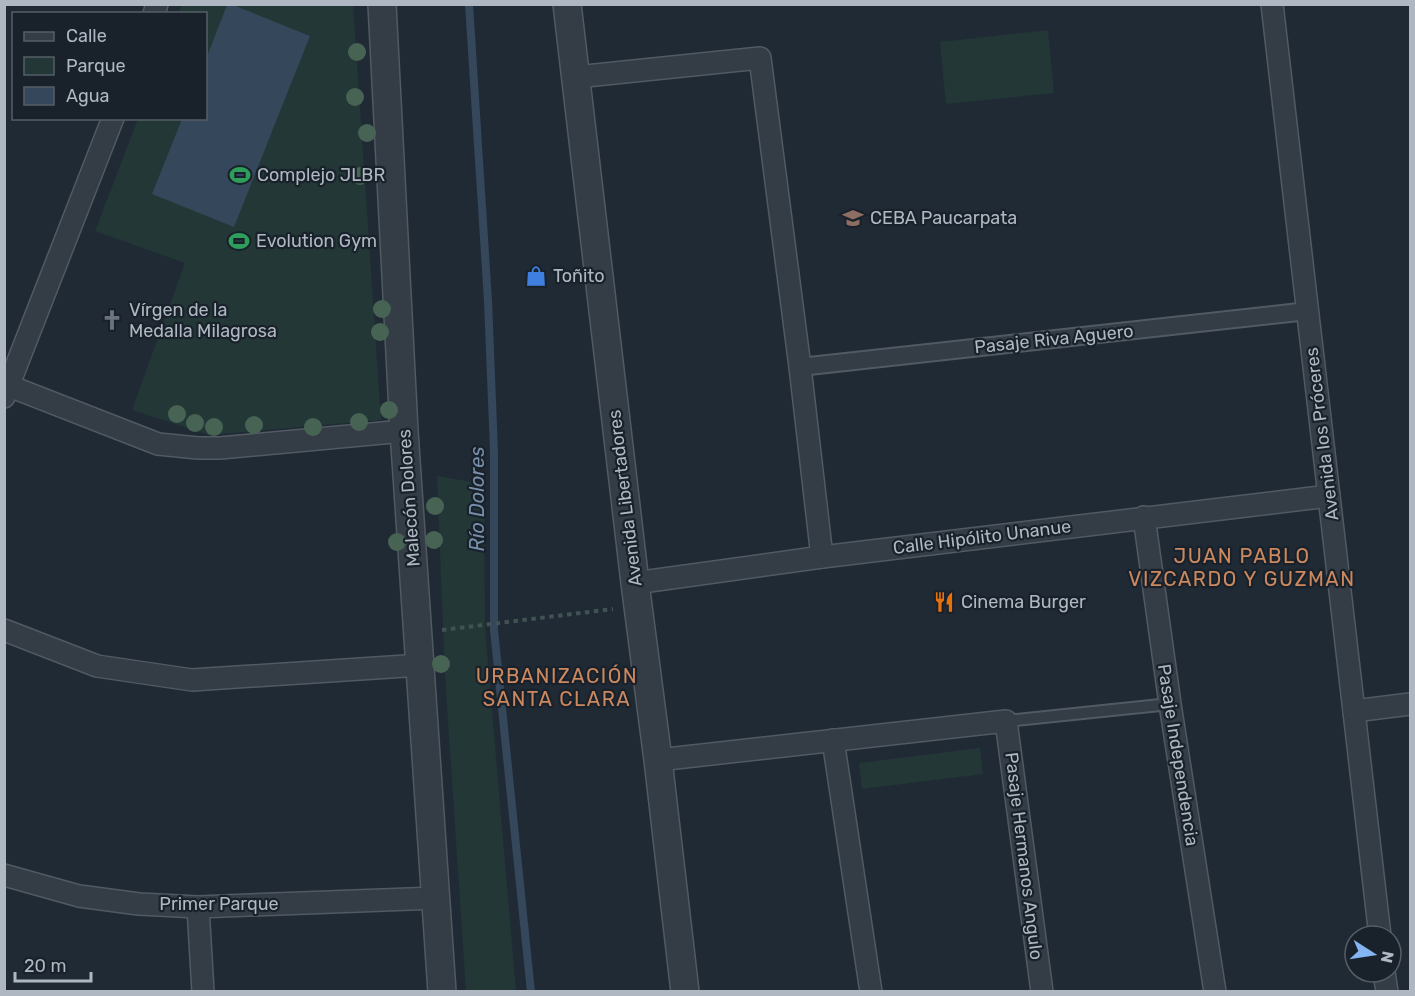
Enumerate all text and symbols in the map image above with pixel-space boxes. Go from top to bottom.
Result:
legend [12,12,207,120]
text: Calle [66,25,107,47]
text: Parque [66,55,126,77]
text: Agua [66,85,109,107]
sports icon: Complejo JLBR [228,163,252,187]
place label: Complejo JLBR [257,164,385,186]
school or university icon: CEBA Paucarpata [841,206,865,230]
place label: CEBA Paucarpata [870,207,1017,229]
sports icon: Evolution Gym [227,229,251,253]
place label: Evolution Gym [256,230,377,252]
shop icon: Toñito [524,264,548,288]
place label: Toñito [553,265,605,287]
place label: Vírgen de la Medalla Milagrosa [129,299,277,342]
church icon: Vírgen de la Medalla Milagrosa [100,308,124,332]
street label: Pasaje Riva Aguero [973,320,1135,358]
street label: Avenida los Próceres [1300,346,1344,522]
street label: Avenida Libertadores [603,409,647,587]
street label: Malecón Dolores [393,429,425,567]
water label: Río Dolores [465,447,489,551]
street label: Calle Hipólito Unanue [892,515,1072,559]
district label: JUAN PABLO VIZCARDO Y GUZMAN [1128,544,1356,591]
restaurant icon: Cinema Burger [932,590,956,614]
place label: Cinema Burger [961,591,1086,613]
street label: Pasaje Independencia [1153,662,1203,848]
district label: URBANIZACIÓN SANTA CLARA [476,664,638,711]
street label: Pasaje Hermanos Angulo [1000,751,1048,961]
street label: Primer Parque [159,893,279,915]
north arrow [1343,924,1403,984]
scale bar [15,945,92,983]
text: N [1377,949,1398,965]
text: 20 m [24,955,66,977]

